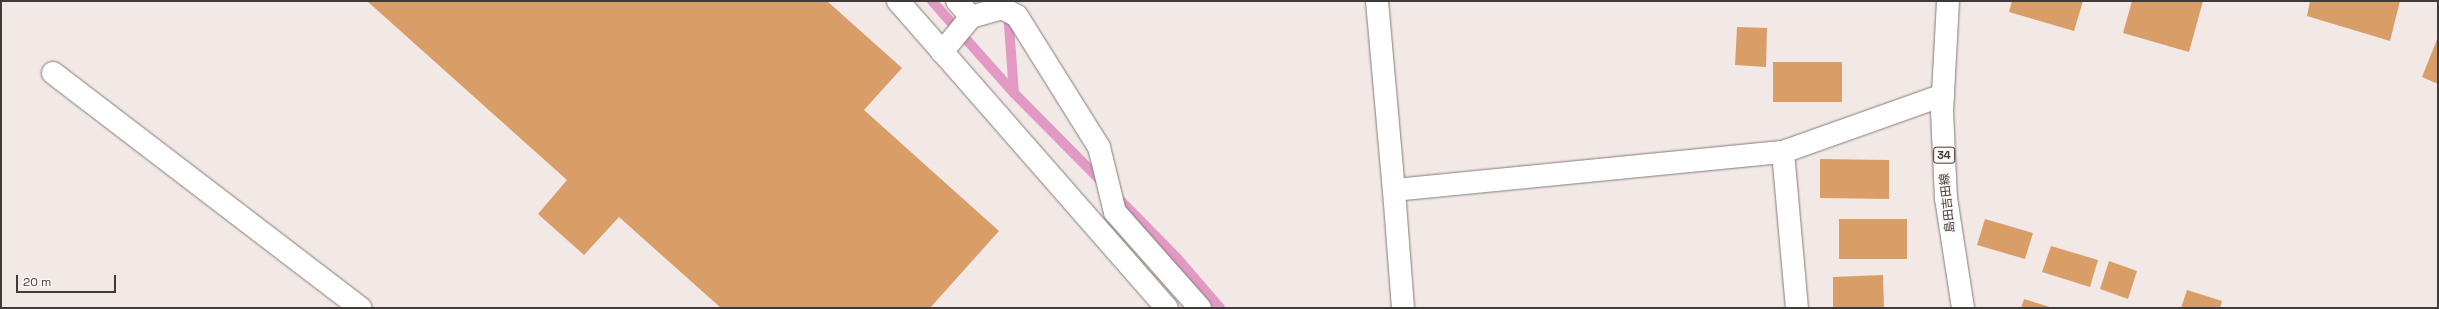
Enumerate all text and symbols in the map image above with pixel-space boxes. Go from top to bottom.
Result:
road number: 34 [1933,146,1955,164]
street label: 島田吉田線 [1938,172,1958,234]
scale bar [18,267,118,293]
text: 20 m [23,274,51,290]

